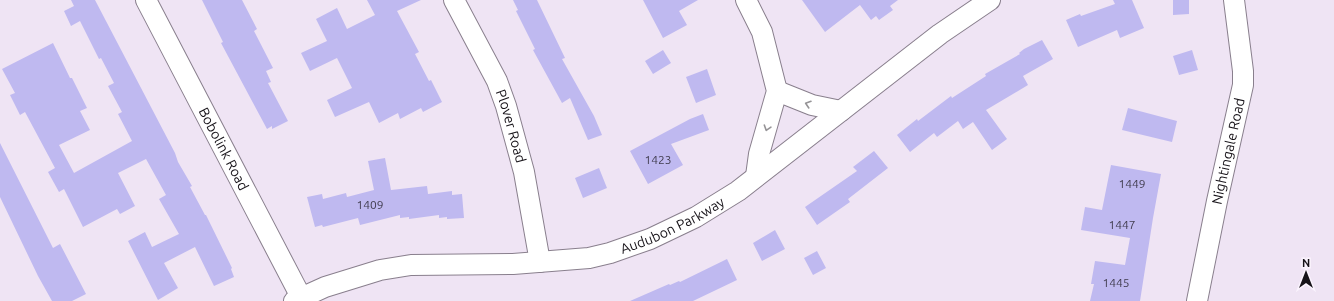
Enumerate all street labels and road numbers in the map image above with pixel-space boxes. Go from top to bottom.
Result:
street label: Plover Road [493,87,529,165]
street label: Nightingale Road [1208,96,1248,206]
street label: Bobolink Road [196,105,252,193]
street label: Audubon Parkway [618,193,727,257]

